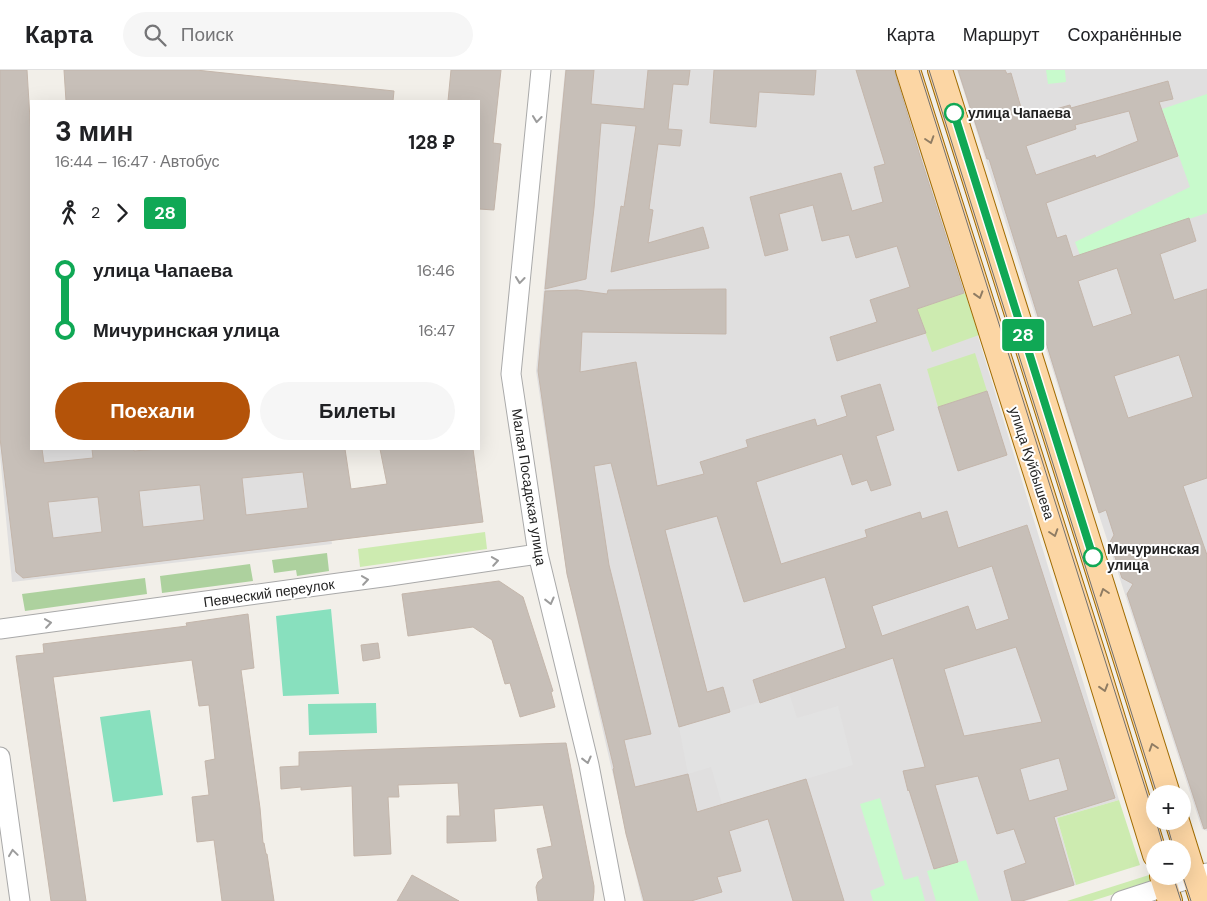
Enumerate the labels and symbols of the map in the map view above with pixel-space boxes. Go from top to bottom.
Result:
marker: улица Чапаева [944,103,964,123]
place label: улица Чапаева [968,104,1071,122]
one-way arrow [531,115,542,123]
one-way arrow [924,136,934,144]
one-way arrow [515,276,526,284]
one-way arrow [973,291,983,299]
line badge: 28 [1000,319,1046,351]
street label: улица Куйбышева [1005,404,1059,522]
street label: Малая Посадская улица [508,407,550,567]
one-way arrow [1049,529,1059,537]
place label: Мичуринская улица [1107,540,1199,574]
marker: Мичуринская улица [1083,547,1103,567]
one-way arrow [491,557,499,567]
street label: Певческий переулок [202,575,336,611]
one-way arrow [361,575,370,585]
one-way arrow [1100,589,1110,597]
one-way arrow [544,597,555,606]
one-way arrow [45,618,53,629]
one-way arrow [1098,684,1108,692]
one-way arrow [1149,744,1159,752]
one-way arrow [581,755,592,764]
one-way arrow [8,848,19,856]

